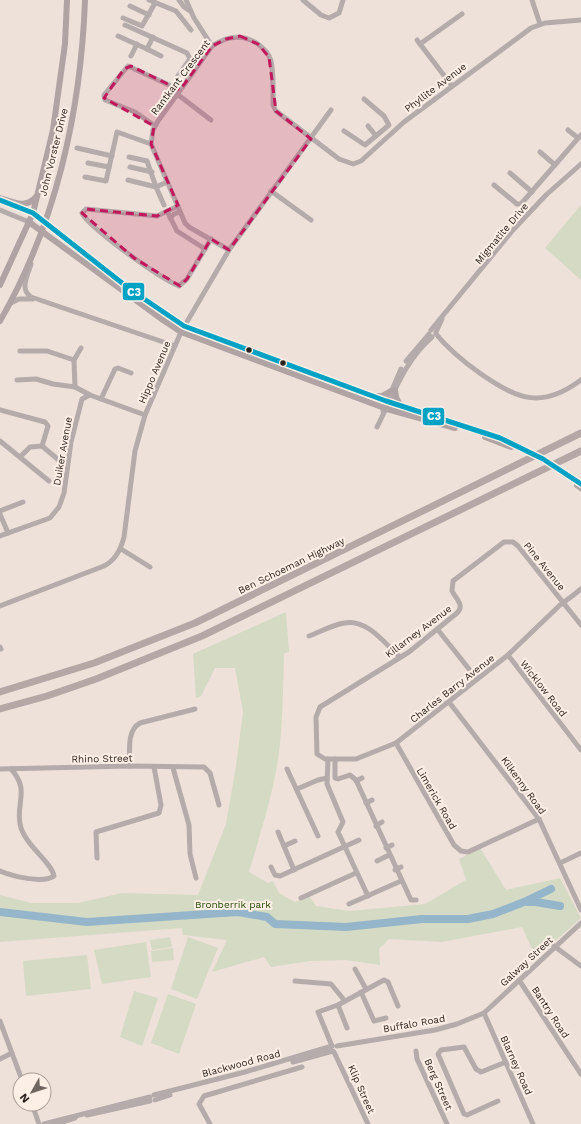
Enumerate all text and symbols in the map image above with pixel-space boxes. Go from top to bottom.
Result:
street label: Rantkant Crescent [149,37,213,117]
street label: Phyllite Avenue [402,60,469,114]
street label: John Vorster Drive [37,107,70,197]
street label: Migmatite Drive [473,200,530,266]
line badge: C3 [122,282,145,301]
text: C3 [127,286,141,299]
street label: Hippo Avenue [136,339,173,405]
unlabelled marker [244,345,254,355]
unlabelled marker [278,358,288,368]
line badge: C3 [422,407,445,426]
text: C3 [427,410,441,423]
street label: Duiker Avenue [51,416,74,486]
street label: Ben Schoeman Highway [236,535,347,596]
street label: Pine Avenue [522,540,568,593]
street label: Killarney Avenue [383,603,454,660]
street label: Charles Barry Avenue [408,652,497,725]
street label: Wicklow Road [518,658,569,719]
street label: Rhino Street [71,752,133,765]
street label: Kilkenny Road [499,754,548,816]
street label: Limerick Road [414,765,459,831]
park label: Bronberrik park [195,899,271,910]
street label: Galway Street [498,934,555,989]
street label: Bantry Road [530,984,571,1040]
street label: Buffalo Road [382,1013,446,1034]
street label: Blarney Road [499,1034,535,1097]
street label: Blackwood Road [201,1048,282,1079]
street label: Berg Street [422,1057,455,1112]
street label: Klip Street [346,1063,377,1116]
north arrow [12,1072,52,1112]
text: N [17,1091,32,1105]

